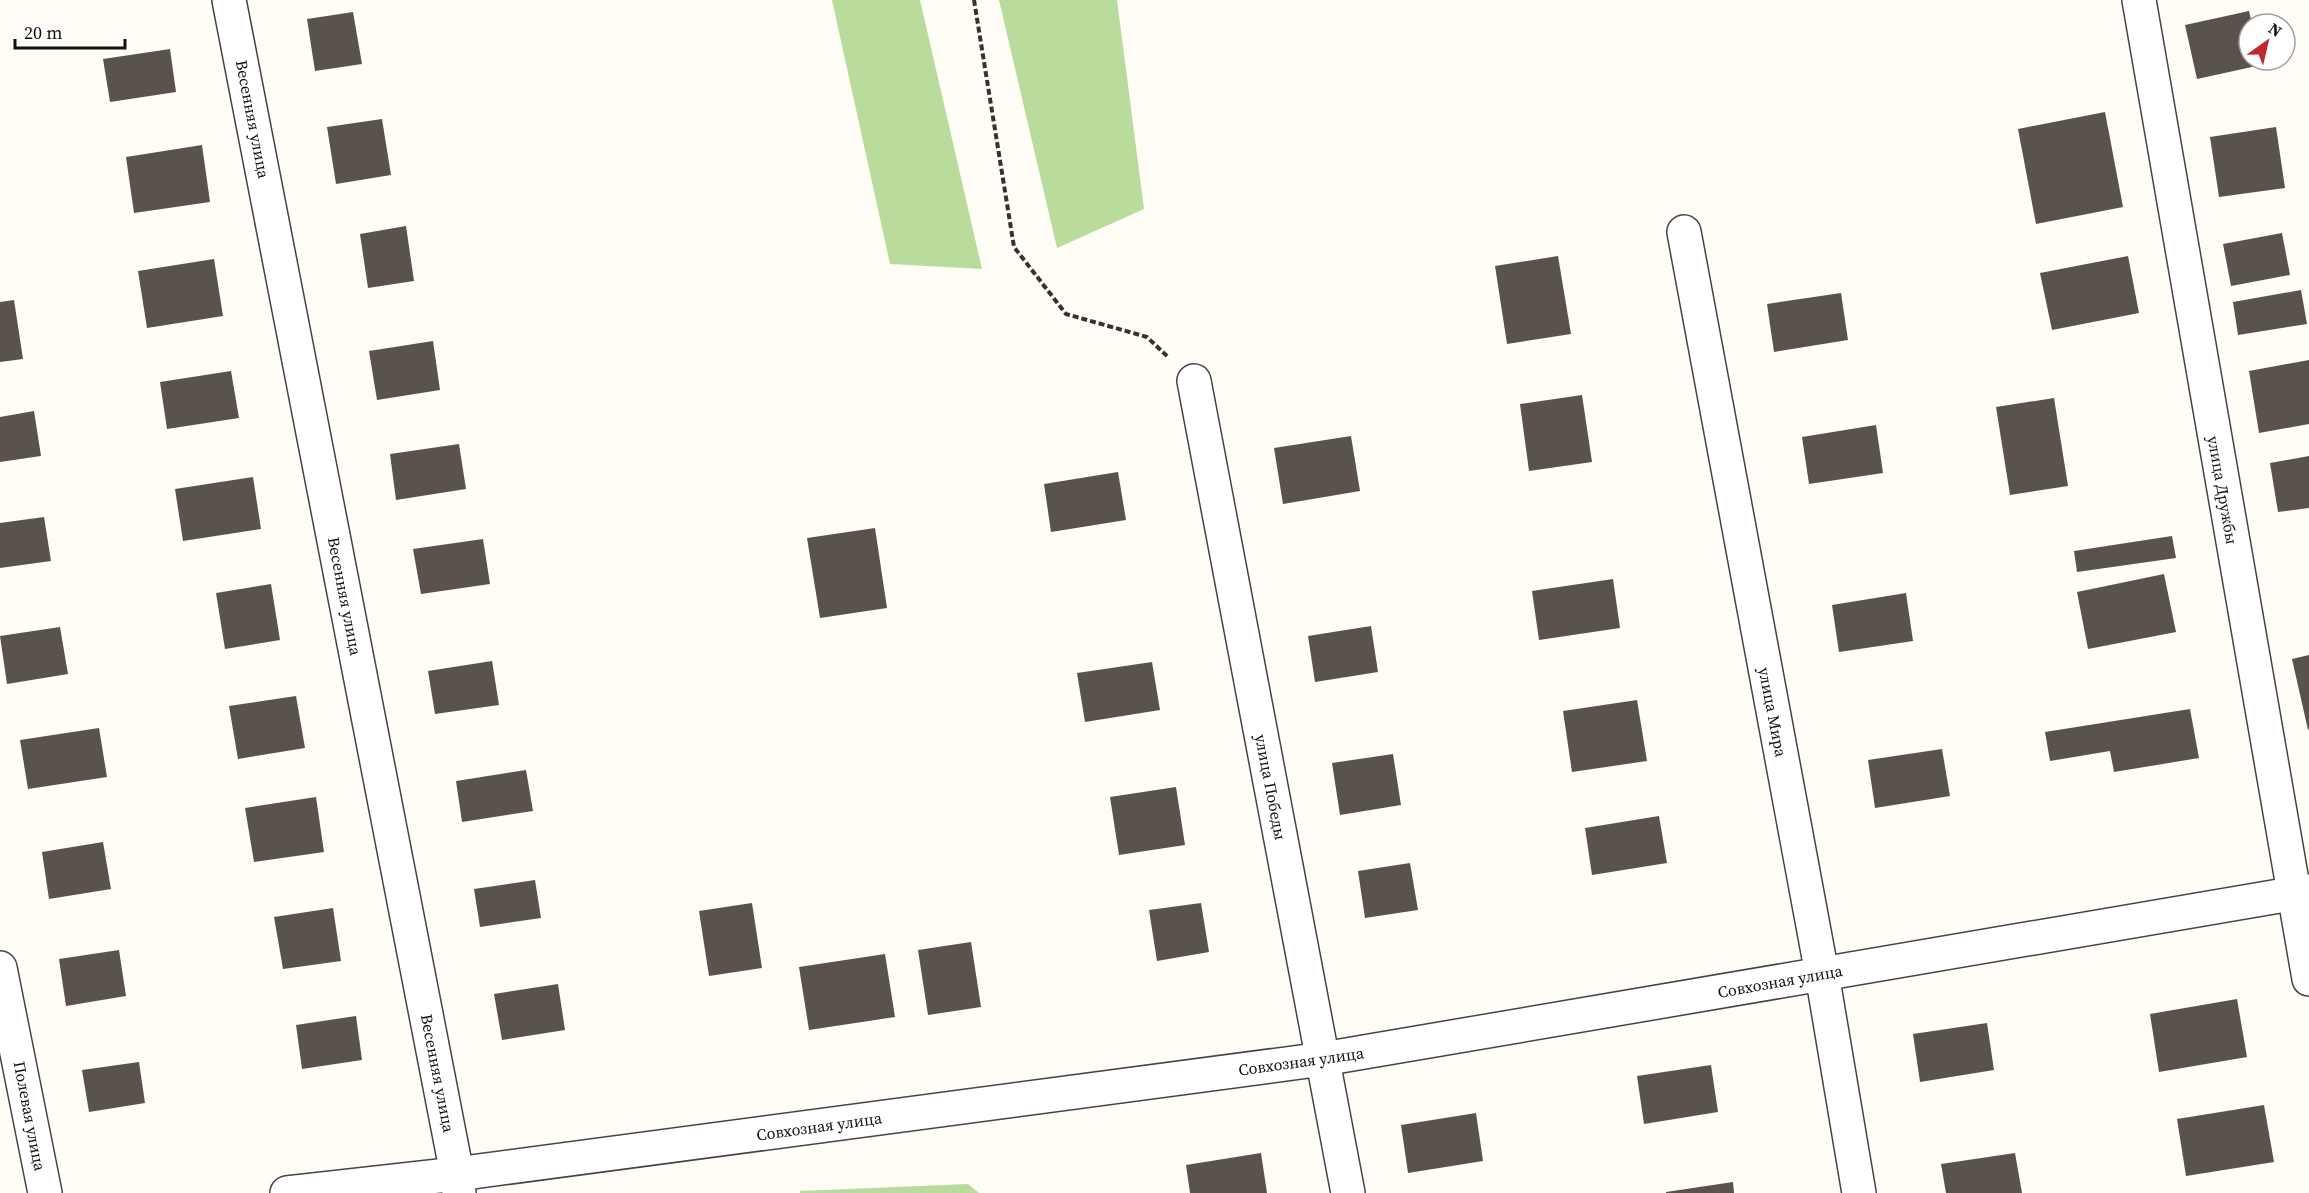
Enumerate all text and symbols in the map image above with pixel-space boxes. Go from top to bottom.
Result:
scale bar [15,12,124,50]
north arrow [2237,12,2297,72]
text: N [2264,17,2287,42]
text: 20 m [24,20,62,45]
street label: Весенняя улица [231,58,275,181]
street label: улица Дружбы [2203,434,2243,546]
street label: Весенняя улица [323,535,367,658]
street label: улица Мира [1754,665,1793,760]
street label: улица Победы [1250,732,1292,842]
street label: Совхозная улица [1716,959,1845,1003]
street label: Весенняя улица [416,1012,460,1135]
street label: Совхозная улица [1237,1041,1366,1081]
street label: Полевая улица [9,1059,52,1174]
street label: Совхозная улица [755,1106,884,1146]

